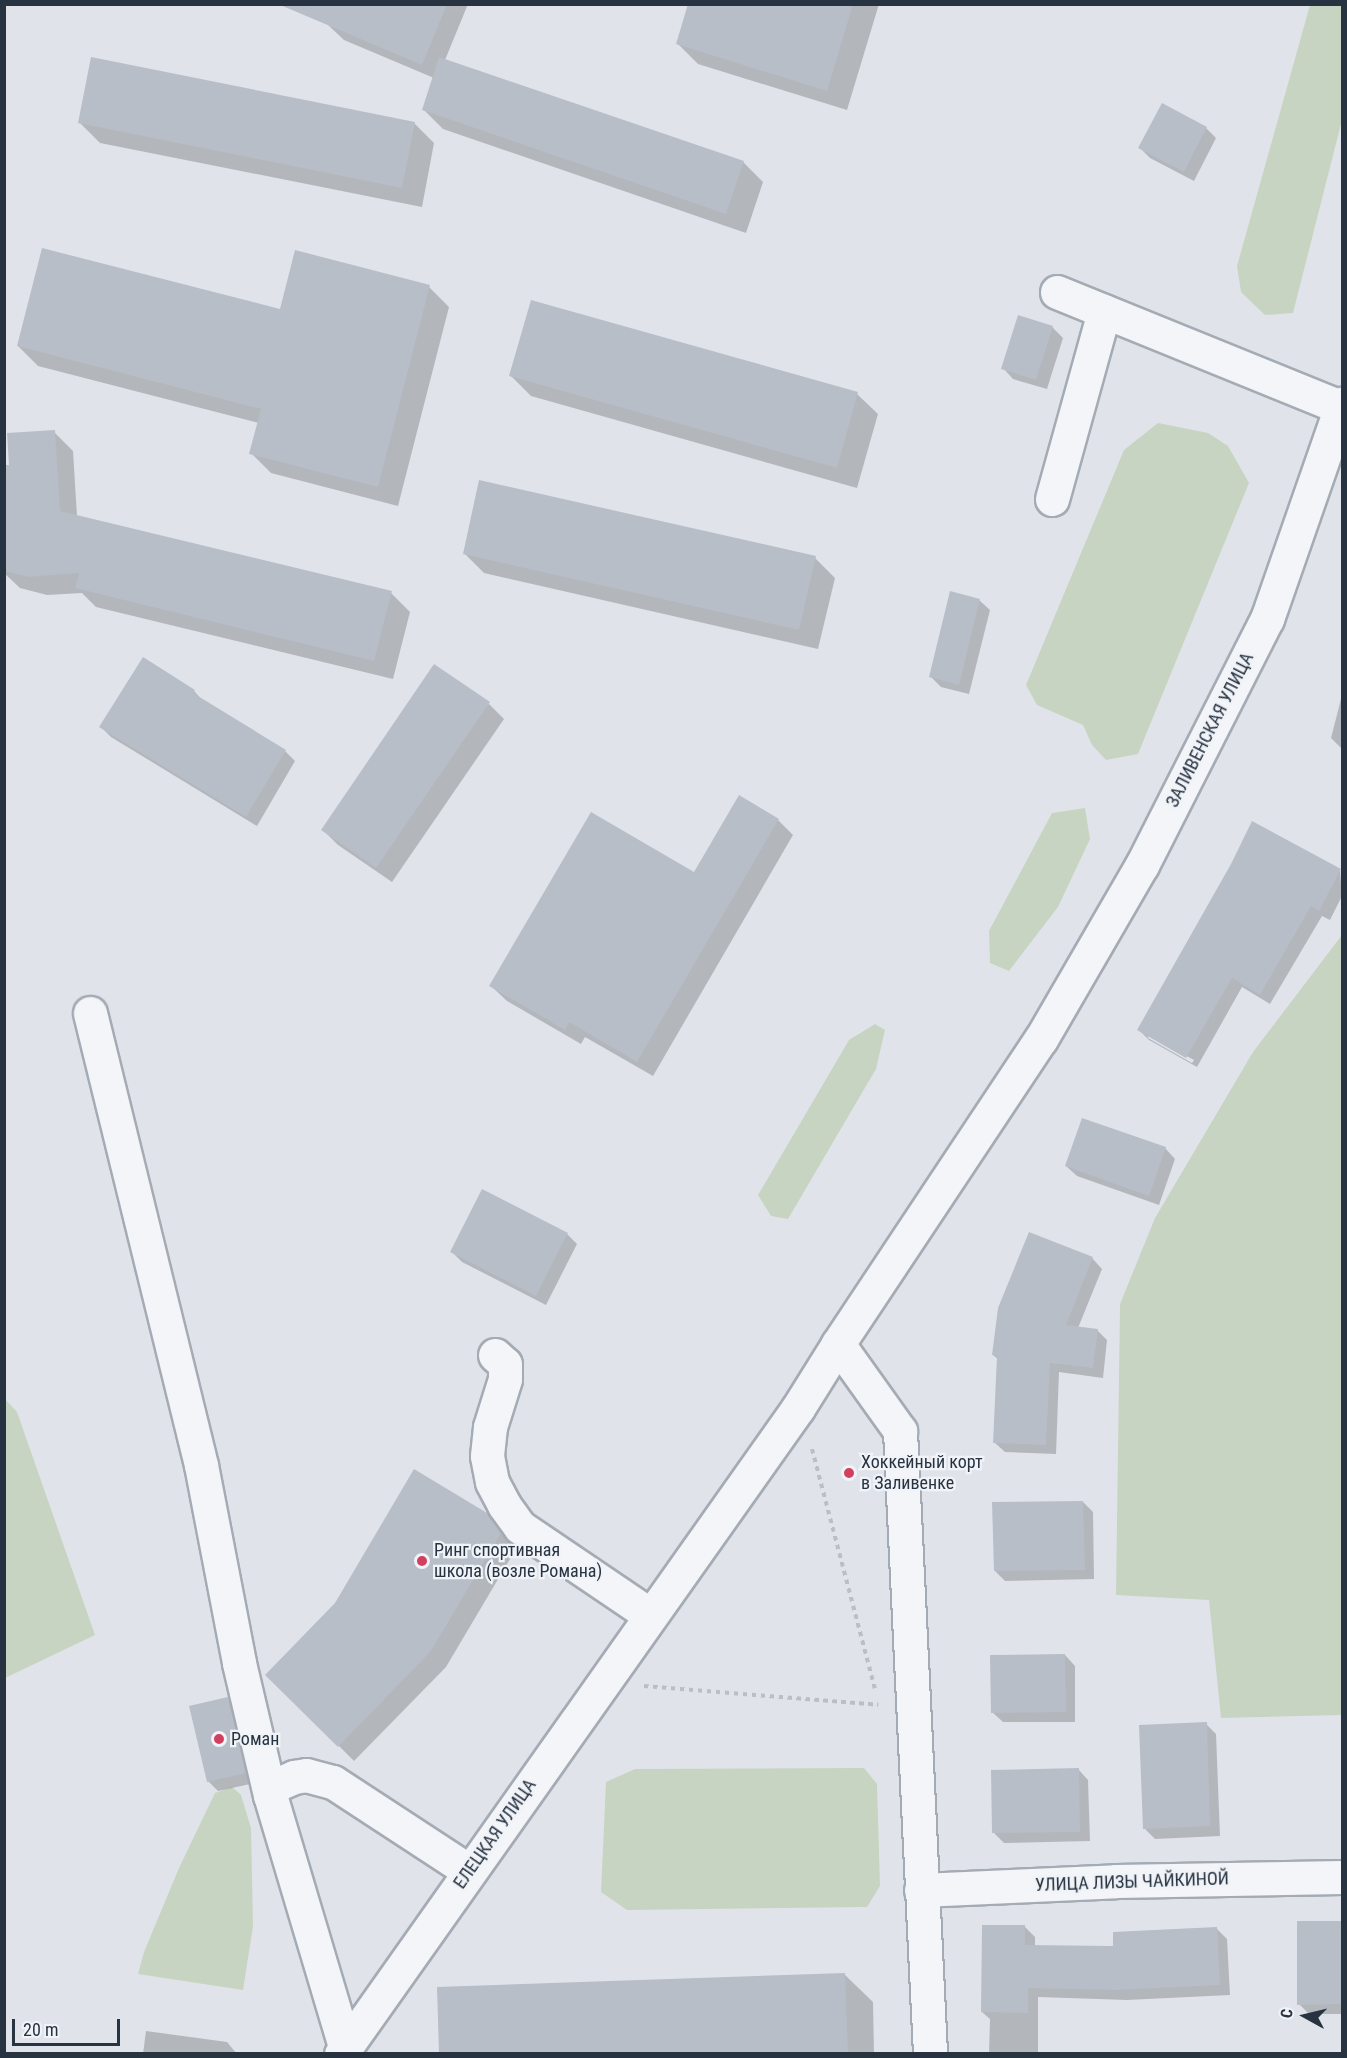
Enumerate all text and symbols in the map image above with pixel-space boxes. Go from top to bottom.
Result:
street label: ЗАЛИВЕНСКАЯ УЛИЦА [1162,649,1258,811]
place label: Хоккейный корт в Заливенке [861,1452,983,1494]
marker: Хоккейный корт в Заливенке [842,1466,856,1480]
place label: Ринг спортивная школа (возле Романа) [434,1540,602,1582]
marker: Ринг спортивная школа (возле Романа) [415,1554,429,1568]
place label: Роман [231,1728,279,1750]
marker: Роман [212,1732,226,1746]
street label: ЕЛЕЦКАЯ УЛИЦА [449,1775,541,1893]
street label: УЛИЦА ЛИЗЫ ЧАЙКИНОЙ [1035,1868,1229,1896]
north arrow [1275,1986,1335,2046]
scale bar [15,2007,123,2045]
text: С [1277,2008,1297,2019]
text: 20 m [23,2019,58,2040]

